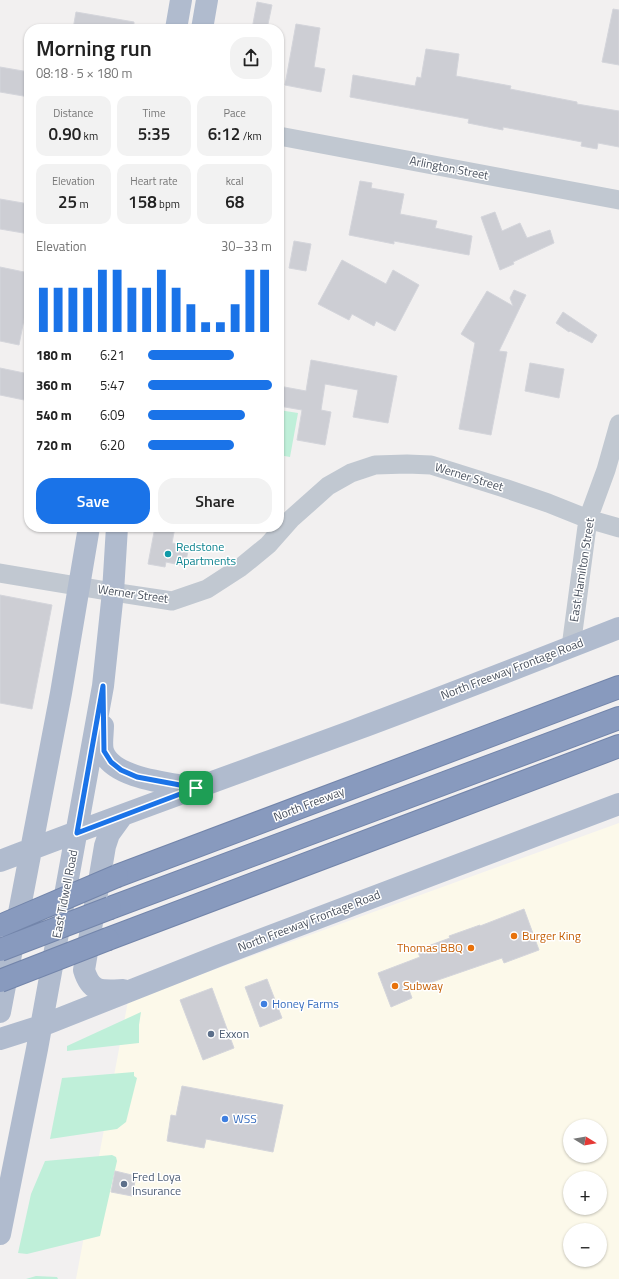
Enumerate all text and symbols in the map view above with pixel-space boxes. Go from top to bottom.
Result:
text: Morning run [36,31,152,65]
button: share [230,37,272,79]
text: 08:18 · 5 × 180 m [36,63,132,83]
text: Distance [53,105,93,121]
text: Time [143,105,165,121]
text: Pace [224,105,246,121]
text: 0.90 [49,121,81,147]
text: 5:35 [138,121,170,147]
text: 6:12 [208,121,240,147]
text: km [81,128,98,144]
text: /km [240,128,262,144]
street label: Arlington Street [408,151,491,185]
text: Elevation [52,173,95,189]
text: Heart rate [130,173,178,189]
text: kcal [226,173,244,189]
text: 25 [58,189,77,215]
text: 158 [128,189,157,215]
text: 68 [225,189,244,215]
text: m [77,196,89,212]
text: bpm [157,196,180,212]
text: Elevation [36,236,87,256]
text: 30–33 m [221,236,272,256]
text: 180 m [36,345,72,365]
text: 6:21 [100,345,125,365]
text: 360 m [36,375,72,395]
text: 5:47 [100,375,125,395]
text: 540 m [36,405,72,425]
text: 6:09 [100,405,125,425]
text: 720 m [36,435,72,455]
text: 6:20 [100,435,125,455]
street label: Werner Street [432,457,507,496]
button: Save [36,478,150,524]
button: Share [158,478,272,524]
street label: East Hamilton Street [564,516,599,623]
place label: Redstone Apartments [176,537,237,570]
marker: Redstone Apartments [163,549,173,559]
street label: Werner Street [97,579,170,608]
street label: North Freeway Frontage Road [438,633,586,705]
pin [179,771,213,805]
icon: arrive [185,777,207,799]
street label: North Freeway [270,781,347,826]
street label: East Tidwell Road [47,848,82,940]
street label: North Freeway Frontage Road [235,885,383,957]
place label: Burger King [522,926,581,945]
marker: Burger King [509,931,519,941]
place label: Thomas BBQ [397,938,463,957]
marker: Thomas BBQ [466,943,476,953]
place label: Subway [403,976,443,995]
marker: Subway [390,981,400,991]
place label: Honey Farms [272,994,339,1013]
marker: Honey Farms [259,999,269,1009]
place label: Exxon [219,1024,249,1043]
marker: Exxon [206,1029,216,1039]
place label: WSS [233,1109,257,1128]
marker: WSS [220,1114,230,1124]
north arrow [563,1119,607,1163]
map controls [563,1119,607,1267]
place label: Fred Loya Insurance [132,1167,181,1200]
button: + [563,1171,607,1215]
marker: Fred Loya Insurance [119,1179,129,1189]
button: − [563,1223,607,1267]

